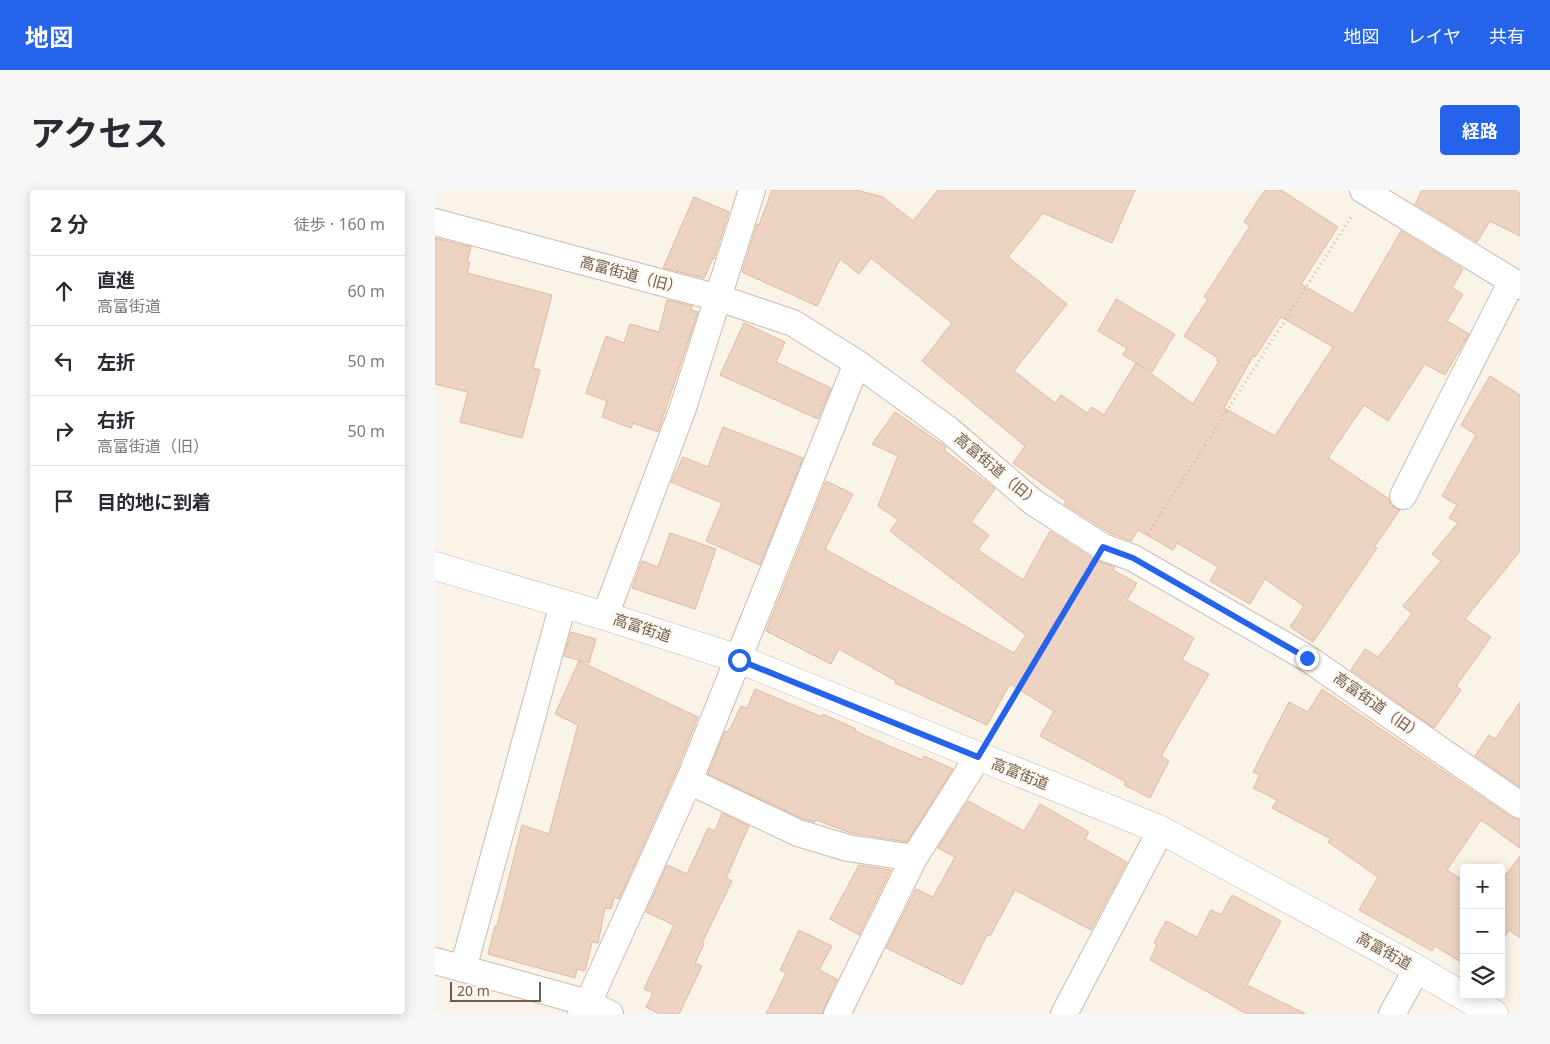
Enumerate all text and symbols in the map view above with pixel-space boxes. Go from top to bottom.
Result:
text: 地図 [25,20,73,53]
text: 地図 [1344,24,1380,48]
text: レイヤ [1408,24,1461,48]
text: 共有 [1489,24,1525,48]
button: 経路 [1440,105,1520,155]
text: アクセス [30,109,168,156]
text: 2 分 [50,210,88,238]
text: 徒歩 · 160 m [294,213,385,235]
street label: 高富街道（旧） [578,251,685,297]
text: 直進 [97,267,135,293]
icon: ahead [50,277,78,305]
text: 60 m [348,280,385,302]
text: 高富街道 [97,295,161,317]
icon: left [50,347,78,375]
text: 左折 [97,349,135,375]
text: 50 m [348,350,385,372]
text: 右折 [97,407,135,433]
icon: right [50,417,78,445]
text: 50 m [348,420,385,442]
street label: 高富街道（旧） [951,428,1044,511]
text: 高富街道（旧） [97,435,209,457]
icon: arrive [50,487,78,515]
text: 目的地に到着 [97,489,211,515]
street label: 高富街道 [611,608,674,646]
route end [1296,647,1319,670]
route start [728,649,751,672]
street label: 高富街道（旧） [1330,667,1427,743]
street label: 高富街道 [989,753,1052,794]
map controls [1460,864,1505,999]
button: + [1460,864,1505,909]
button: − [1460,909,1505,954]
street label: 高富街道 [1353,927,1416,973]
button: layers [1460,954,1505,999]
scale bar [450,979,541,1002]
text: 20 m [457,981,490,1000]

